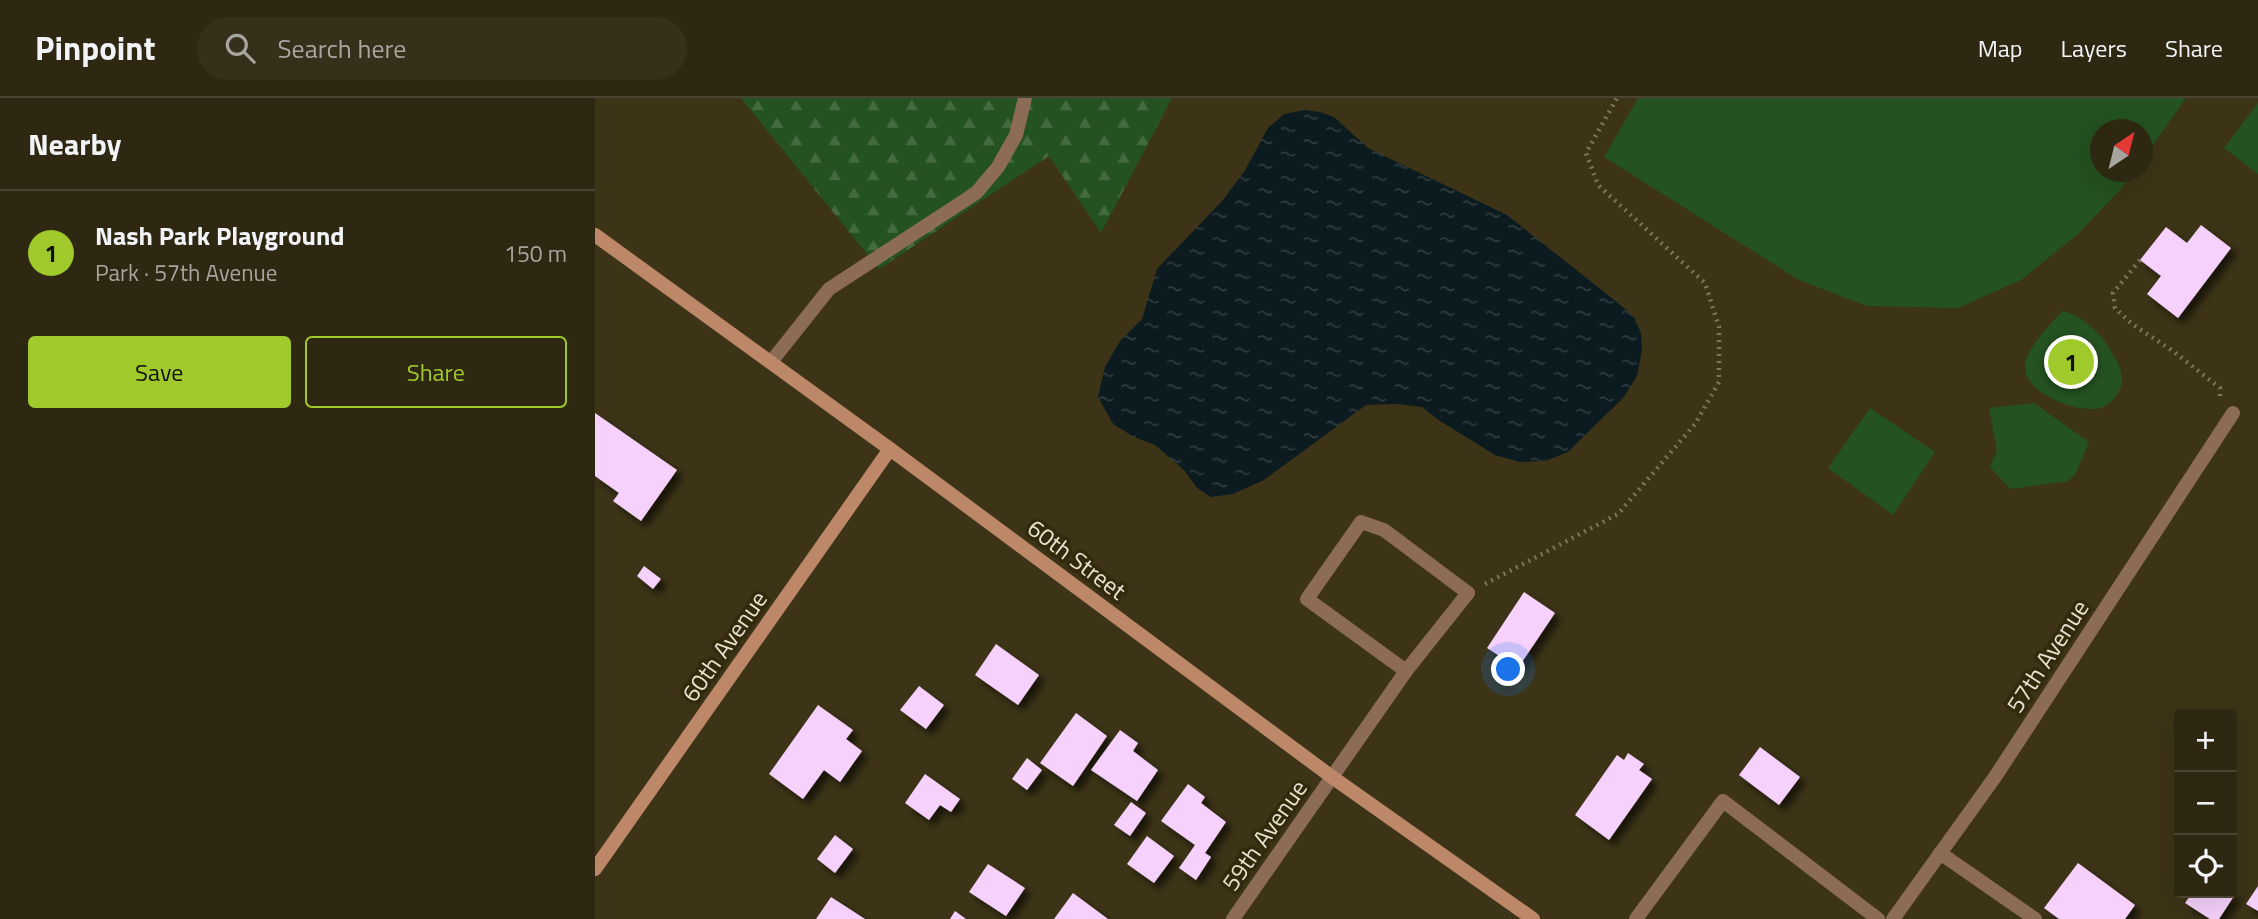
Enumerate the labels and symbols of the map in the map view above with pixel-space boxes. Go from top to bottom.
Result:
north arrow [2090,119,2153,182]
pin: 1 [2048,336,2094,388]
street label: 60th Street [1020,510,1134,608]
street label: 60th Avenue [672,583,776,709]
street label: 57th Avenue [1997,592,2097,720]
your location [1491,652,1525,686]
street label: 59th Avenue [1212,772,1316,898]

